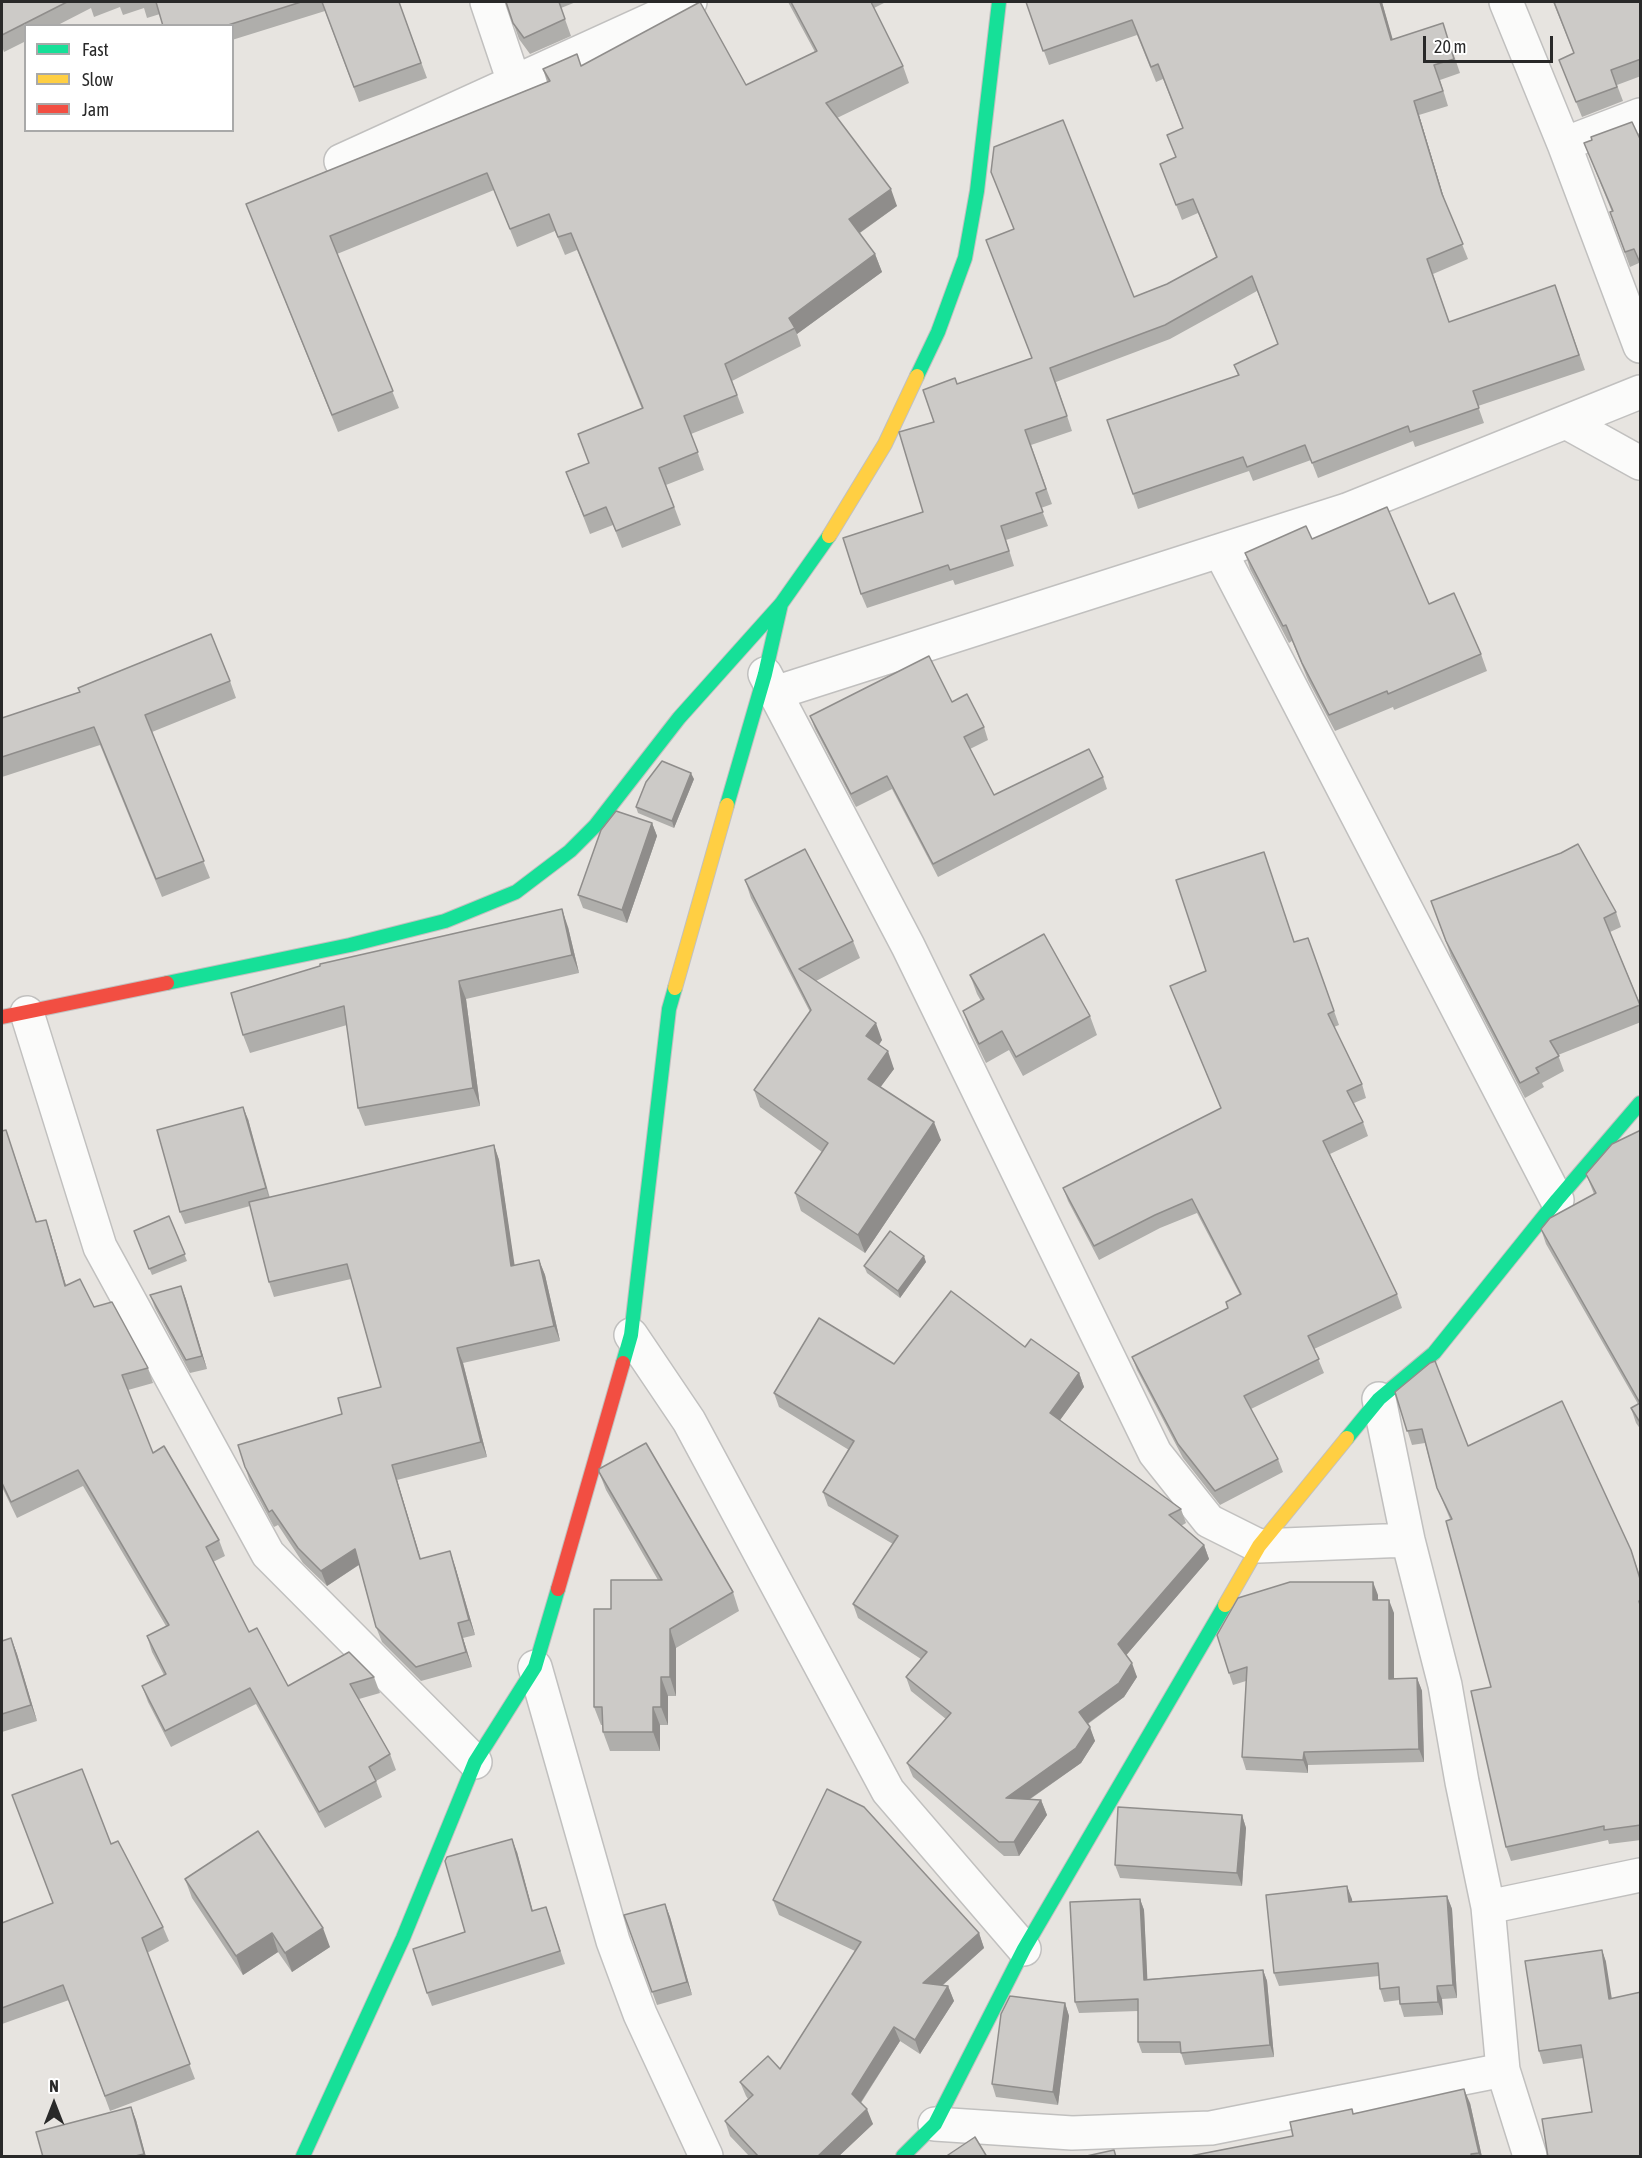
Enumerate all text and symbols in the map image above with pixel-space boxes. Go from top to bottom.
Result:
legend [24,24,234,132]
scale bar [1426,24,1556,62]
text: 20 m [1434,36,1466,57]
text: Fast [82,39,109,60]
text: Slow [82,69,113,90]
text: Jam [82,99,109,120]
north arrow [24,2074,84,2134]
text: N [49,2077,59,2095]

